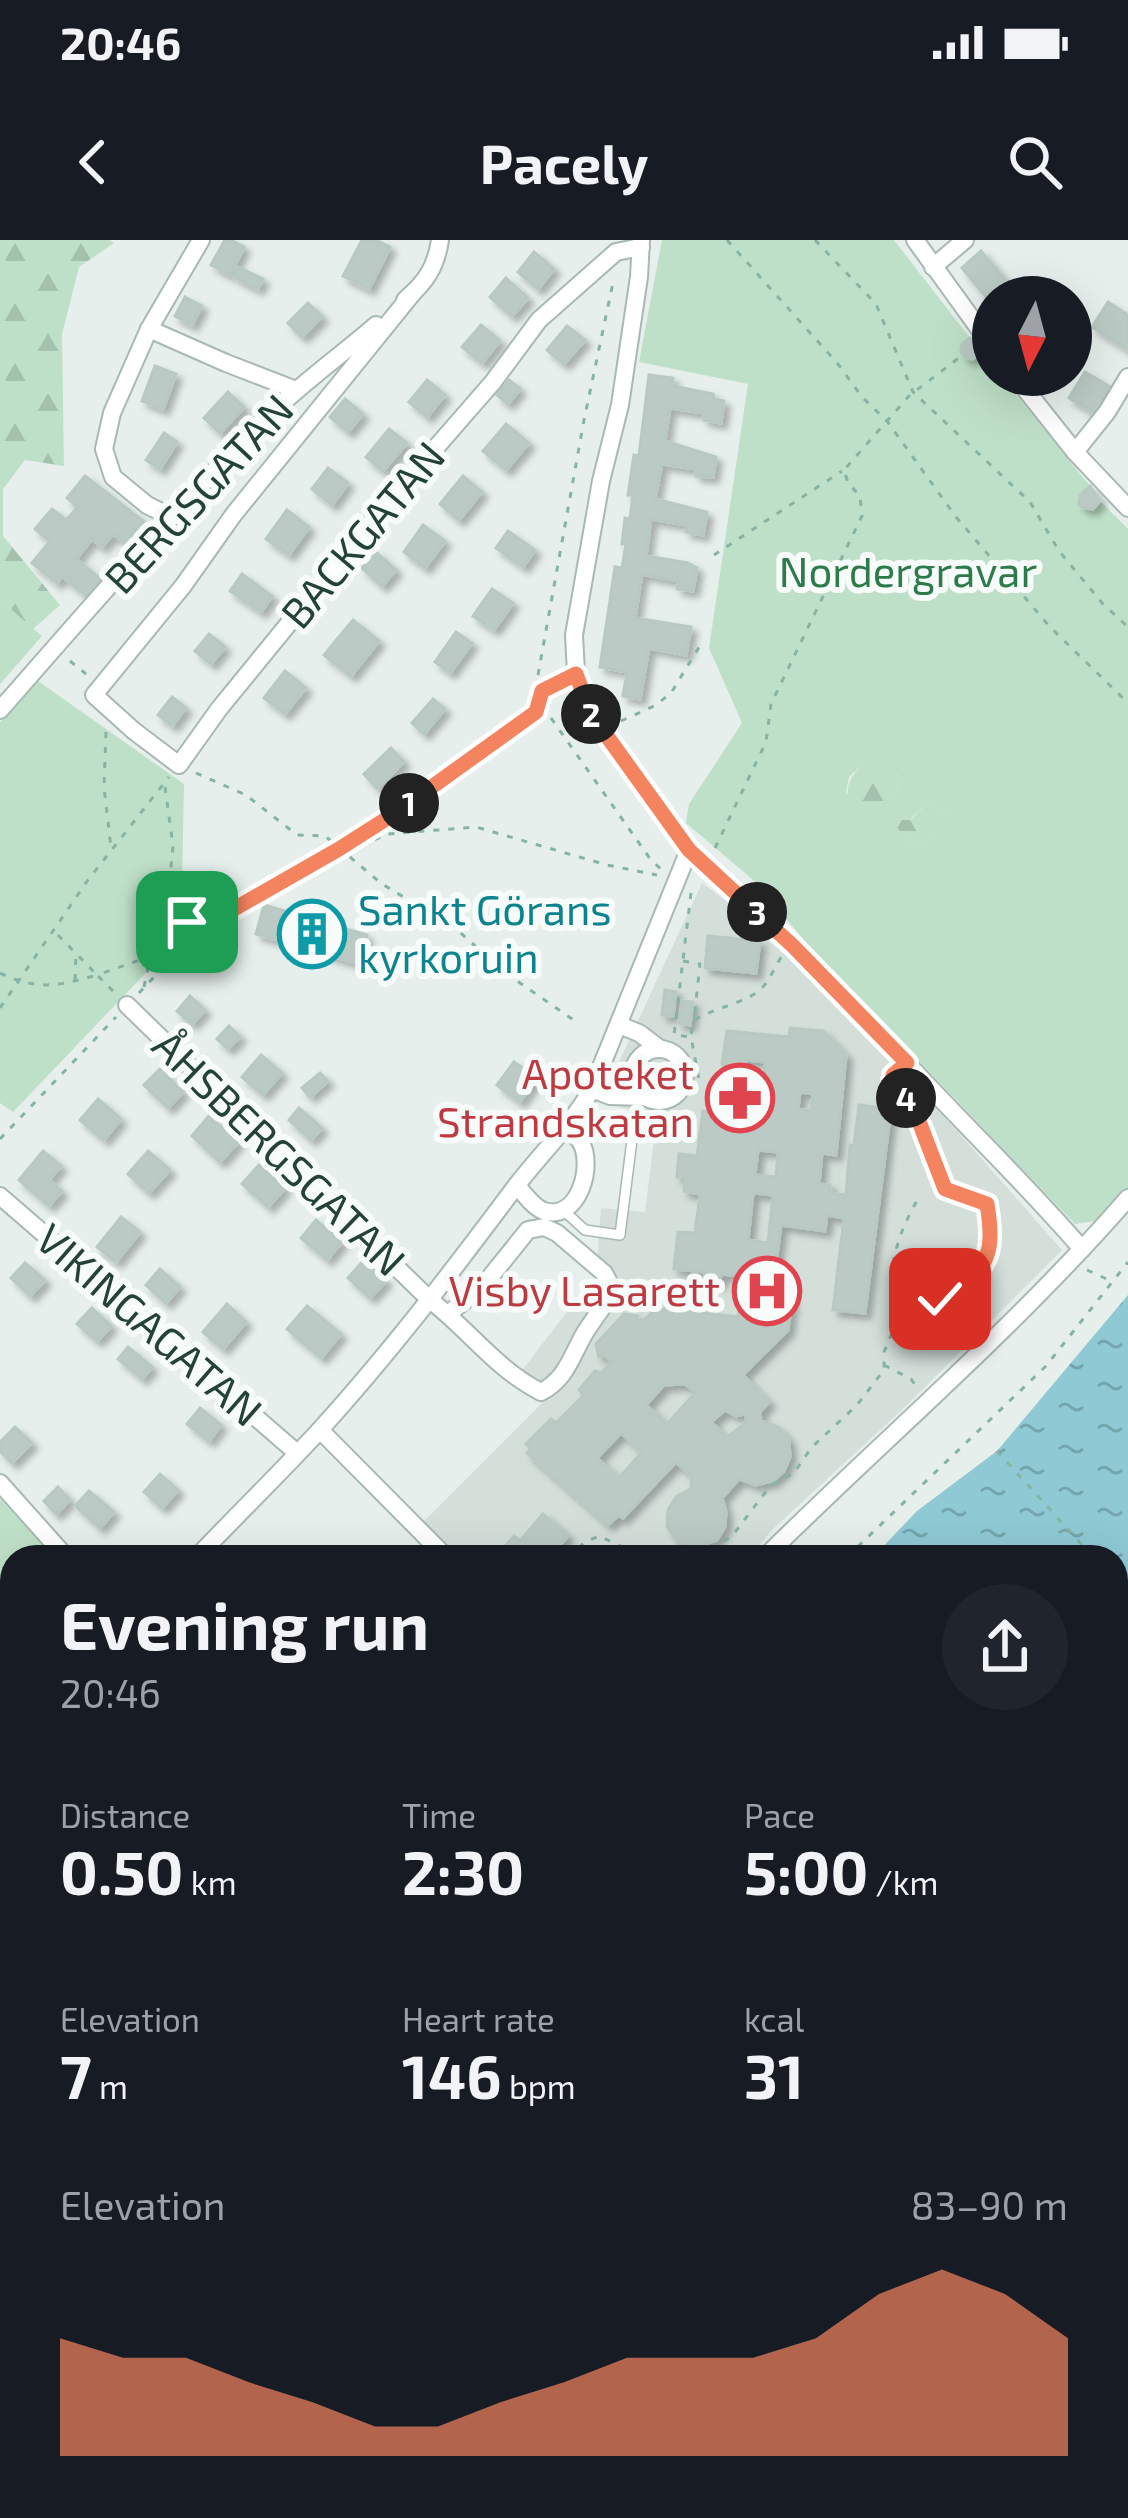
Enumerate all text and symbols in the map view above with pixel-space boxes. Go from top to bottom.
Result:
text: 20:46 [60,15,181,69]
icon: back [60,129,126,195]
icon: search [1002,129,1068,195]
text: Pacely [480,130,648,195]
north arrow [972,276,1092,396]
map controls [972,276,1092,396]
street label: BERGSGATAN [93,383,302,602]
street label: BACKGATAN [269,431,454,637]
park label: Nordergravar [779,545,1037,595]
pin: 2 [561,684,621,744]
text: 2 [581,694,601,734]
pin: 1 [379,773,439,833]
text: 1 [402,783,416,823]
pin [136,871,238,973]
pin: 3 [727,882,787,942]
place label: Sankt Görans kyrkoruin [358,883,612,981]
icon: arrive [154,889,220,955]
text: 3 [748,892,766,932]
building icon: Sankt Görans kyrkoruin [277,899,347,969]
street label: ÅHSBERGSGATAN [144,1019,417,1284]
place label: Apoteket Strandskatan [437,1047,694,1145]
pharmacy icon: Apoteket Strandskatan [705,1063,775,1133]
pin: 4 [876,1068,936,1128]
text: 4 [895,1078,917,1118]
street label: VIKINGAGATAN [27,1212,273,1435]
pin [889,1248,991,1350]
hospital icon: Visby Lasarett [732,1256,802,1326]
place label: Visby Lasarett [448,1264,720,1314]
icon: check [907,1266,973,1332]
text: Evening run [60,1584,429,1663]
button: share [942,1584,1068,1710]
text: 20:46 [60,1669,161,1716]
text: Distance [60,1795,190,1835]
text: Time [402,1795,476,1835]
text: Pace [744,1795,815,1835]
text: 0.50 [60,1835,183,1907]
text: 2:30 [402,1835,524,1907]
text: 5:00 [744,1835,868,1907]
text: km [183,1862,237,1902]
text: /km [868,1862,938,1902]
text: Elevation [60,1999,200,2039]
text: Heart rate [402,1999,555,2039]
text: kcal [744,1999,804,2039]
text: 7 [60,2039,92,2111]
text: 146 [402,2039,502,2111]
text: 31 [744,2039,804,2111]
text: m [92,2066,128,2106]
text: bpm [502,2066,576,2106]
text: Elevation [60,2181,225,2228]
text: 83–90 m [911,2181,1068,2228]

